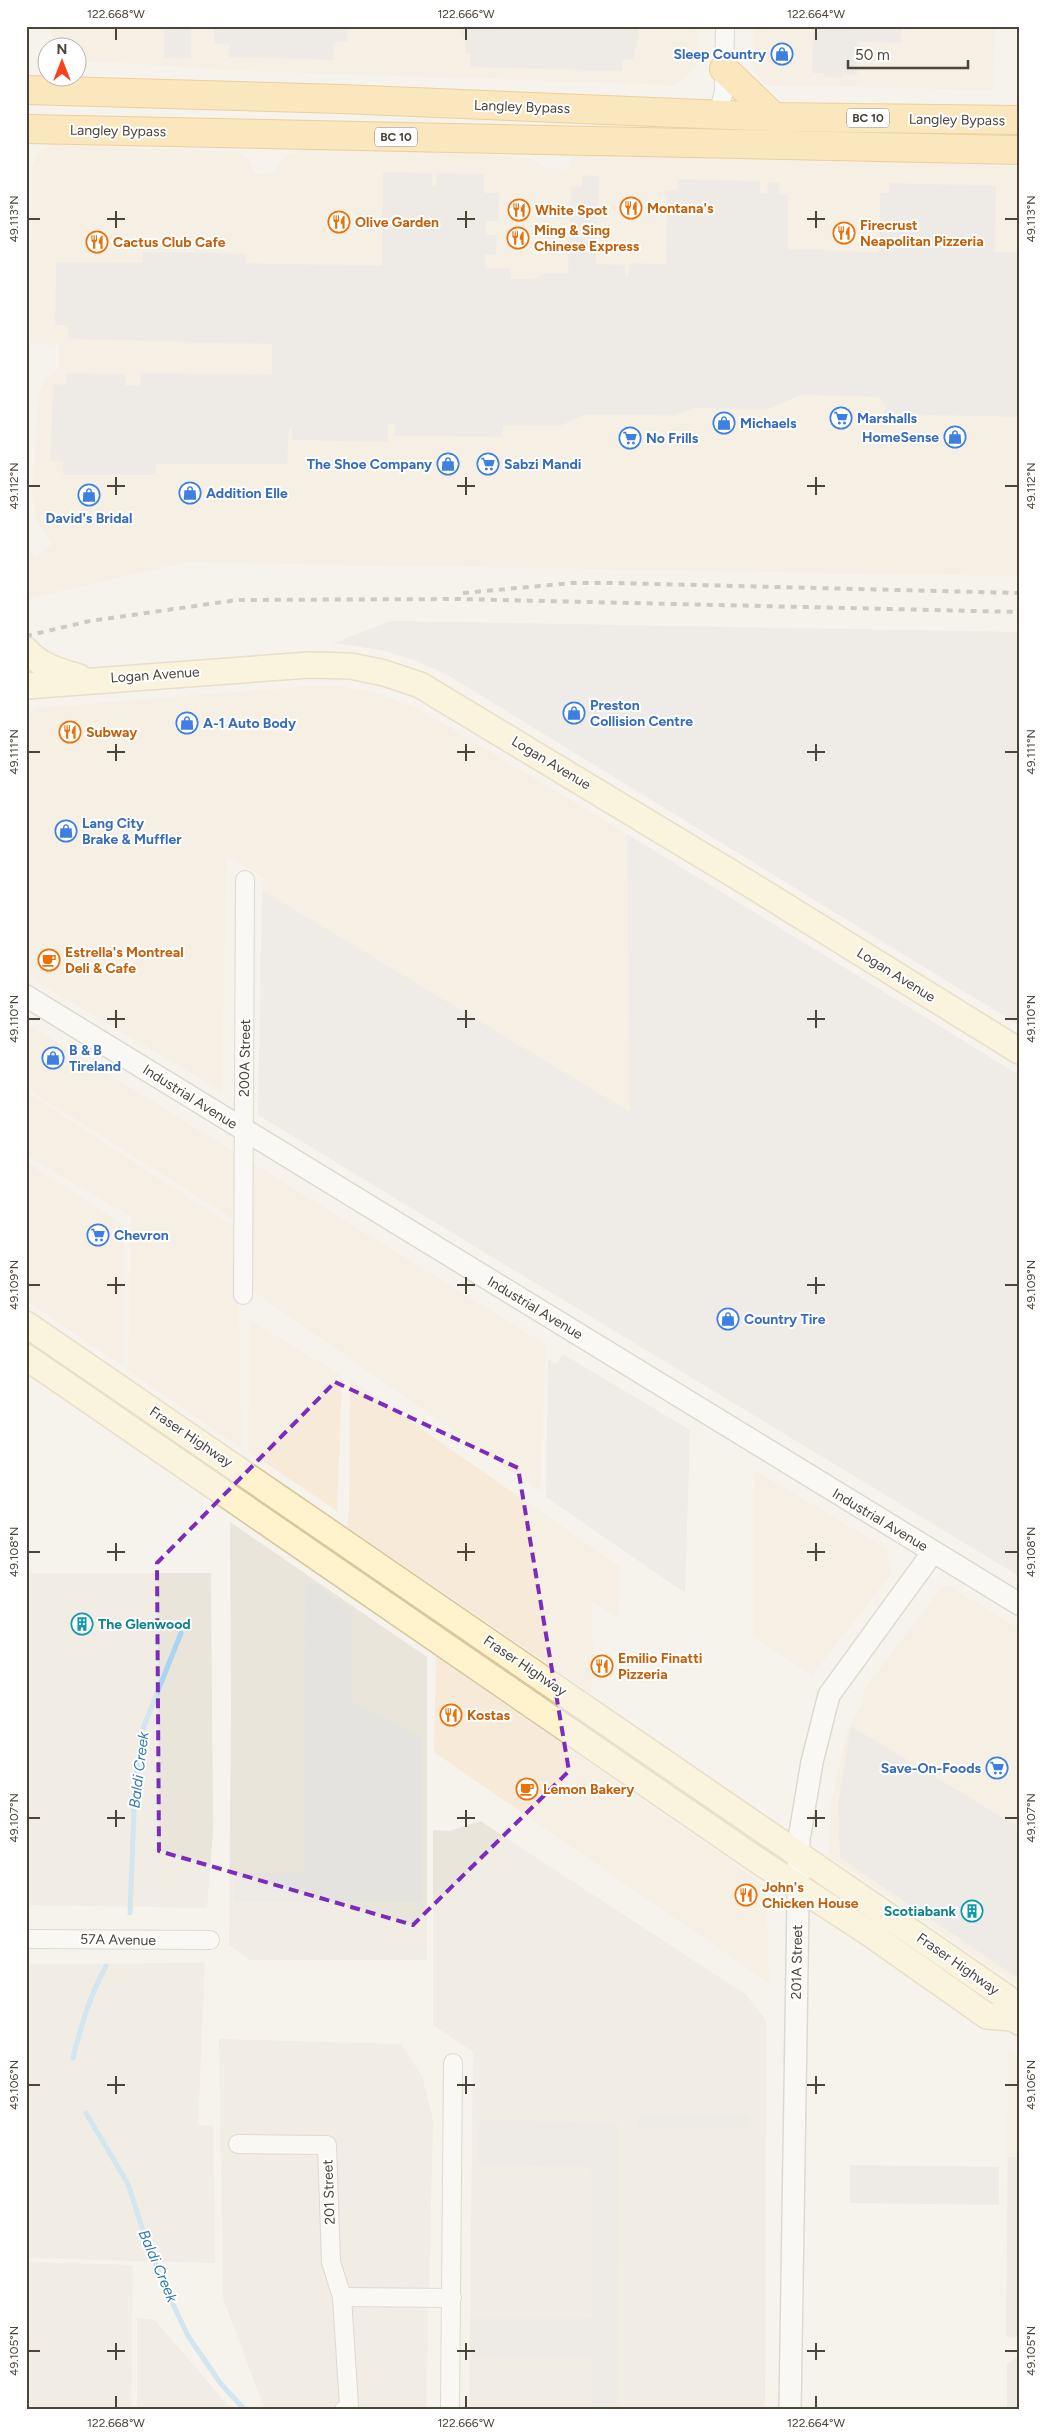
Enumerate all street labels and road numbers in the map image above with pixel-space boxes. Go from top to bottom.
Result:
street label: Langley Bypass [474,97,570,117]
road number: BC 10 [847,109,889,128]
street label: Langley Bypass [909,111,1005,129]
street label: Langley Bypass [70,122,166,140]
road number: BC 10 [375,128,417,146]
street label: Logan Avenue [110,663,201,687]
street label: Logan Avenue [508,733,594,793]
street label: Logan Avenue [854,944,939,1006]
street label: 200A Street [236,1019,254,1097]
street label: Industrial Avenue [140,1061,241,1133]
street label: Industrial Avenue [484,1273,586,1343]
street label: Fraser Highway [146,1403,236,1471]
street label: Industrial Avenue [829,1485,931,1555]
street label: Fraser Highway [480,1632,570,1700]
street label: 201A Street [788,1924,806,2000]
street label: Fraser Highway [914,1929,1003,1999]
street label: 57A Avenue [80,1931,156,1949]
street label: 201 Street [319,2159,339,2225]

